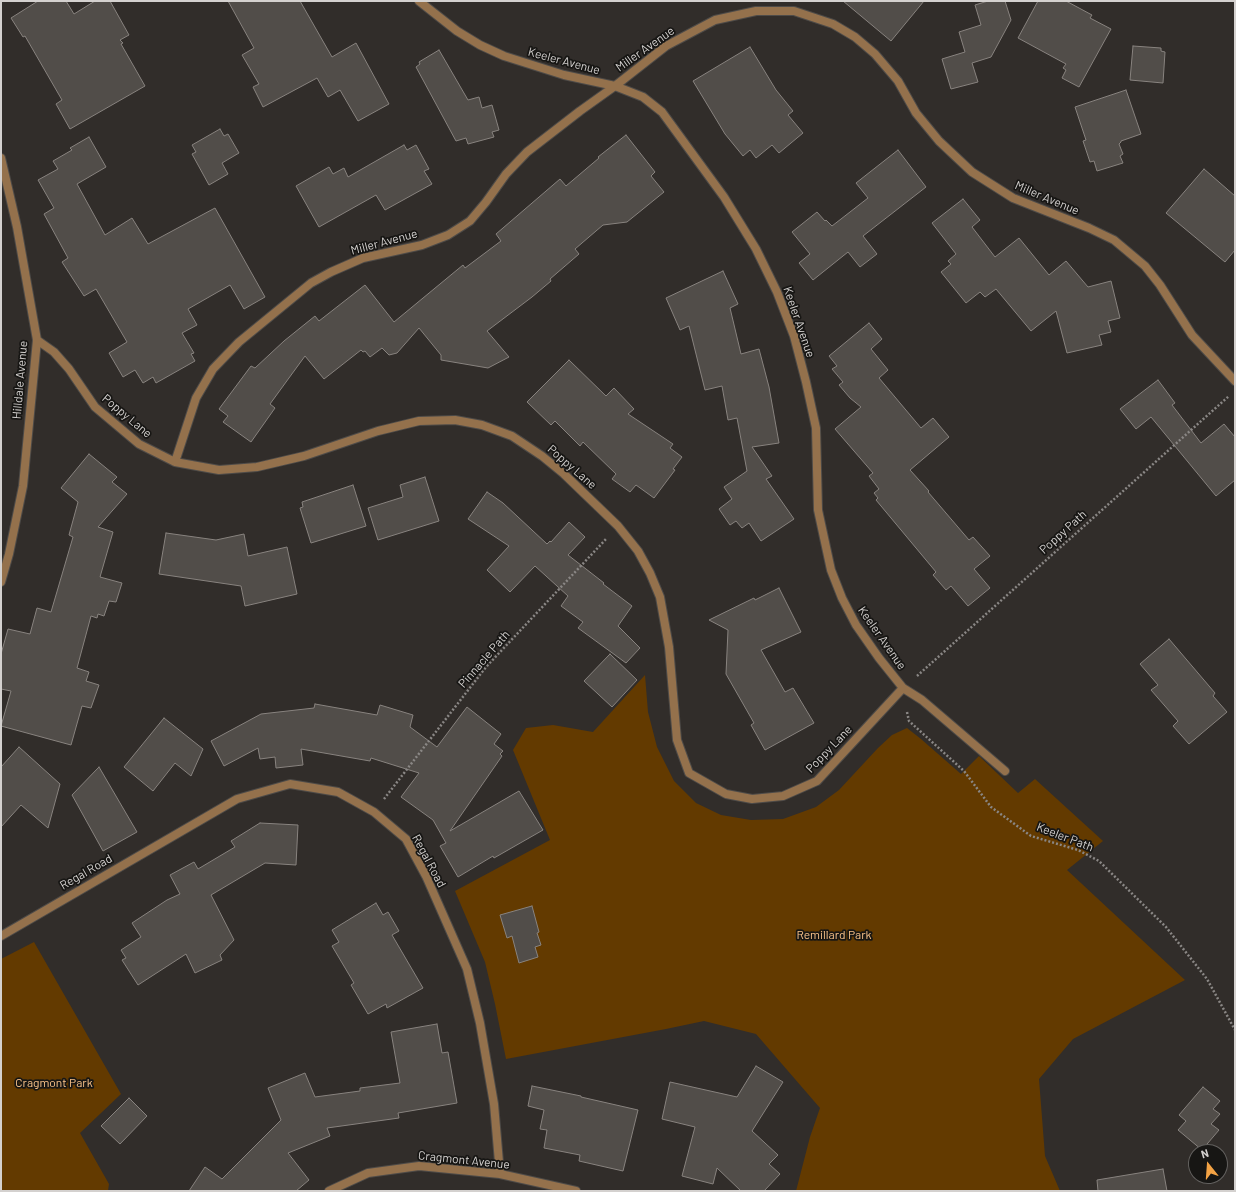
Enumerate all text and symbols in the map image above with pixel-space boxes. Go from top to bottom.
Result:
street label: Miller Avenue [613,23,677,75]
street label: Keeler Avenue [526,44,602,78]
street label: Miller Avenue [1013,178,1081,218]
street label: Miller Avenue [349,226,419,258]
street label: Keeler Avenue [780,285,818,359]
street label: Hilldale Avenue [9,340,31,420]
street label: Poppy Lane [99,391,155,441]
street label: Poppy Lane [545,442,599,492]
street label: Poppy Path [1036,507,1090,557]
street label: Keeler Avenue [855,604,909,672]
street label: Pinnacle Path [455,627,513,691]
street label: Poppy Lane [803,722,855,776]
street label: Keeler Path [1034,820,1096,854]
street label: Regal Road [409,832,449,890]
street label: Regal Road [57,851,115,893]
park label: Remillard Park [796,928,872,942]
park label: Cragmont Park [15,1076,93,1090]
north arrow [1188,1144,1228,1184]
text: N [1199,1146,1210,1160]
street label: Cragmont Avenue [418,1148,510,1172]

